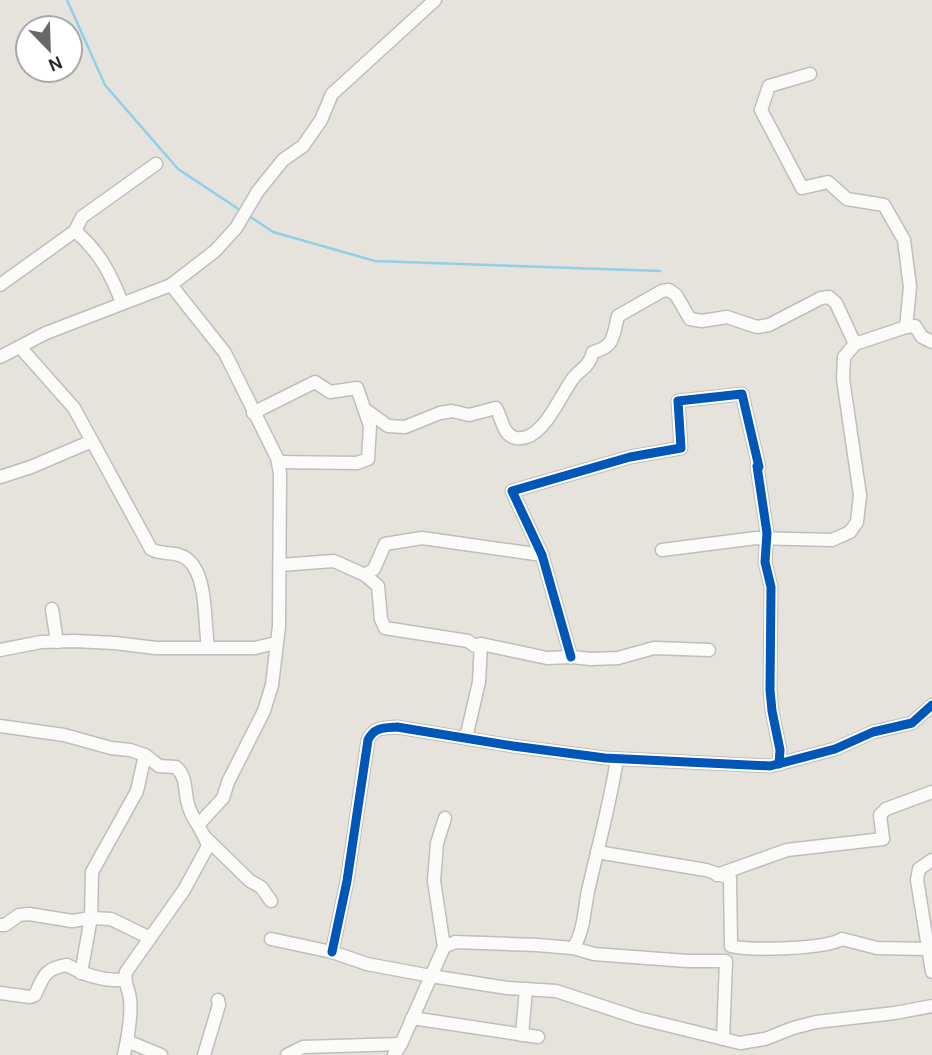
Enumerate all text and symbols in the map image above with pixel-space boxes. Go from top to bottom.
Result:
north arrow [14,14,84,84]
text: N [45,51,66,77]

